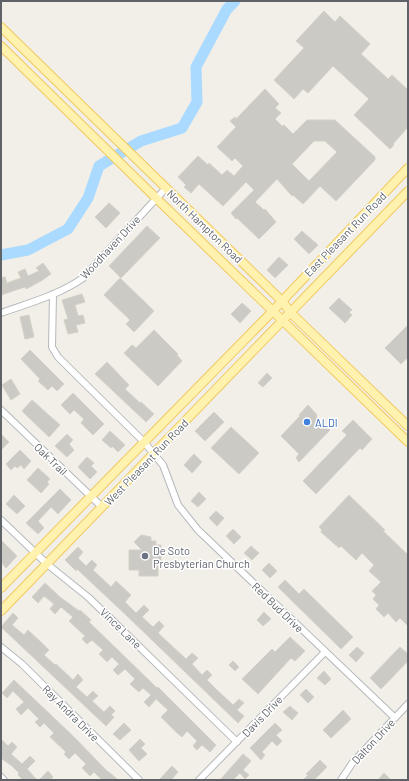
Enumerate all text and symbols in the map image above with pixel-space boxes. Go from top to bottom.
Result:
street label: North Hampton Road [165,187,245,265]
street label: East Pleasant Run Road [301,189,389,279]
street label: Woodhaven Drive [77,212,143,281]
street label: West Pleasant Run Road [101,416,191,508]
place label: ALDI [315,416,338,429]
marker: ALDI [302,417,312,427]
street label: Oak Trail [32,440,70,478]
place label: De Soto Presbyterian Church [153,544,250,570]
marker: De Soto Presbyterian Church [140,551,150,561]
street label: Red Bud Drive [250,579,306,635]
street label: Vince Lane [98,605,144,651]
street label: Ray Andra Drive [40,682,102,744]
street label: Davis Drive [239,693,285,739]
street label: Dalton Drive [349,715,397,766]

